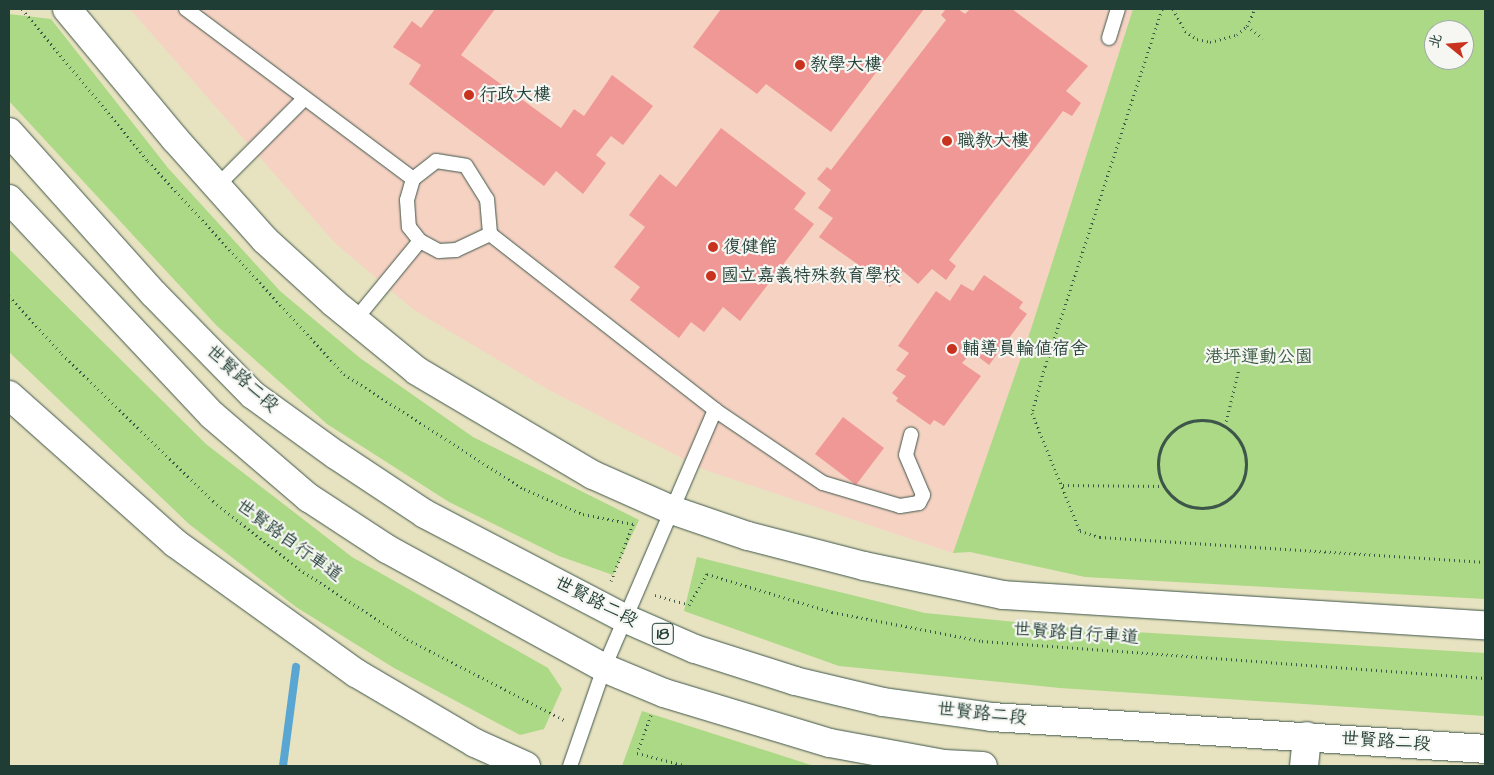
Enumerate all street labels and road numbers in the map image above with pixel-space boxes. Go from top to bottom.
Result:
street label: 世賢路二段 [201,341,283,417]
street label: 世賢路自行車道 [232,495,346,587]
street label: 世賢路二段 [551,572,641,632]
street label: 世賢路自行車道 [1012,619,1140,649]
road number: 18 [652,620,674,648]
street label: 世賢路二段 [936,699,1028,729]
street label: 世賢路二段 [1340,728,1432,756]

